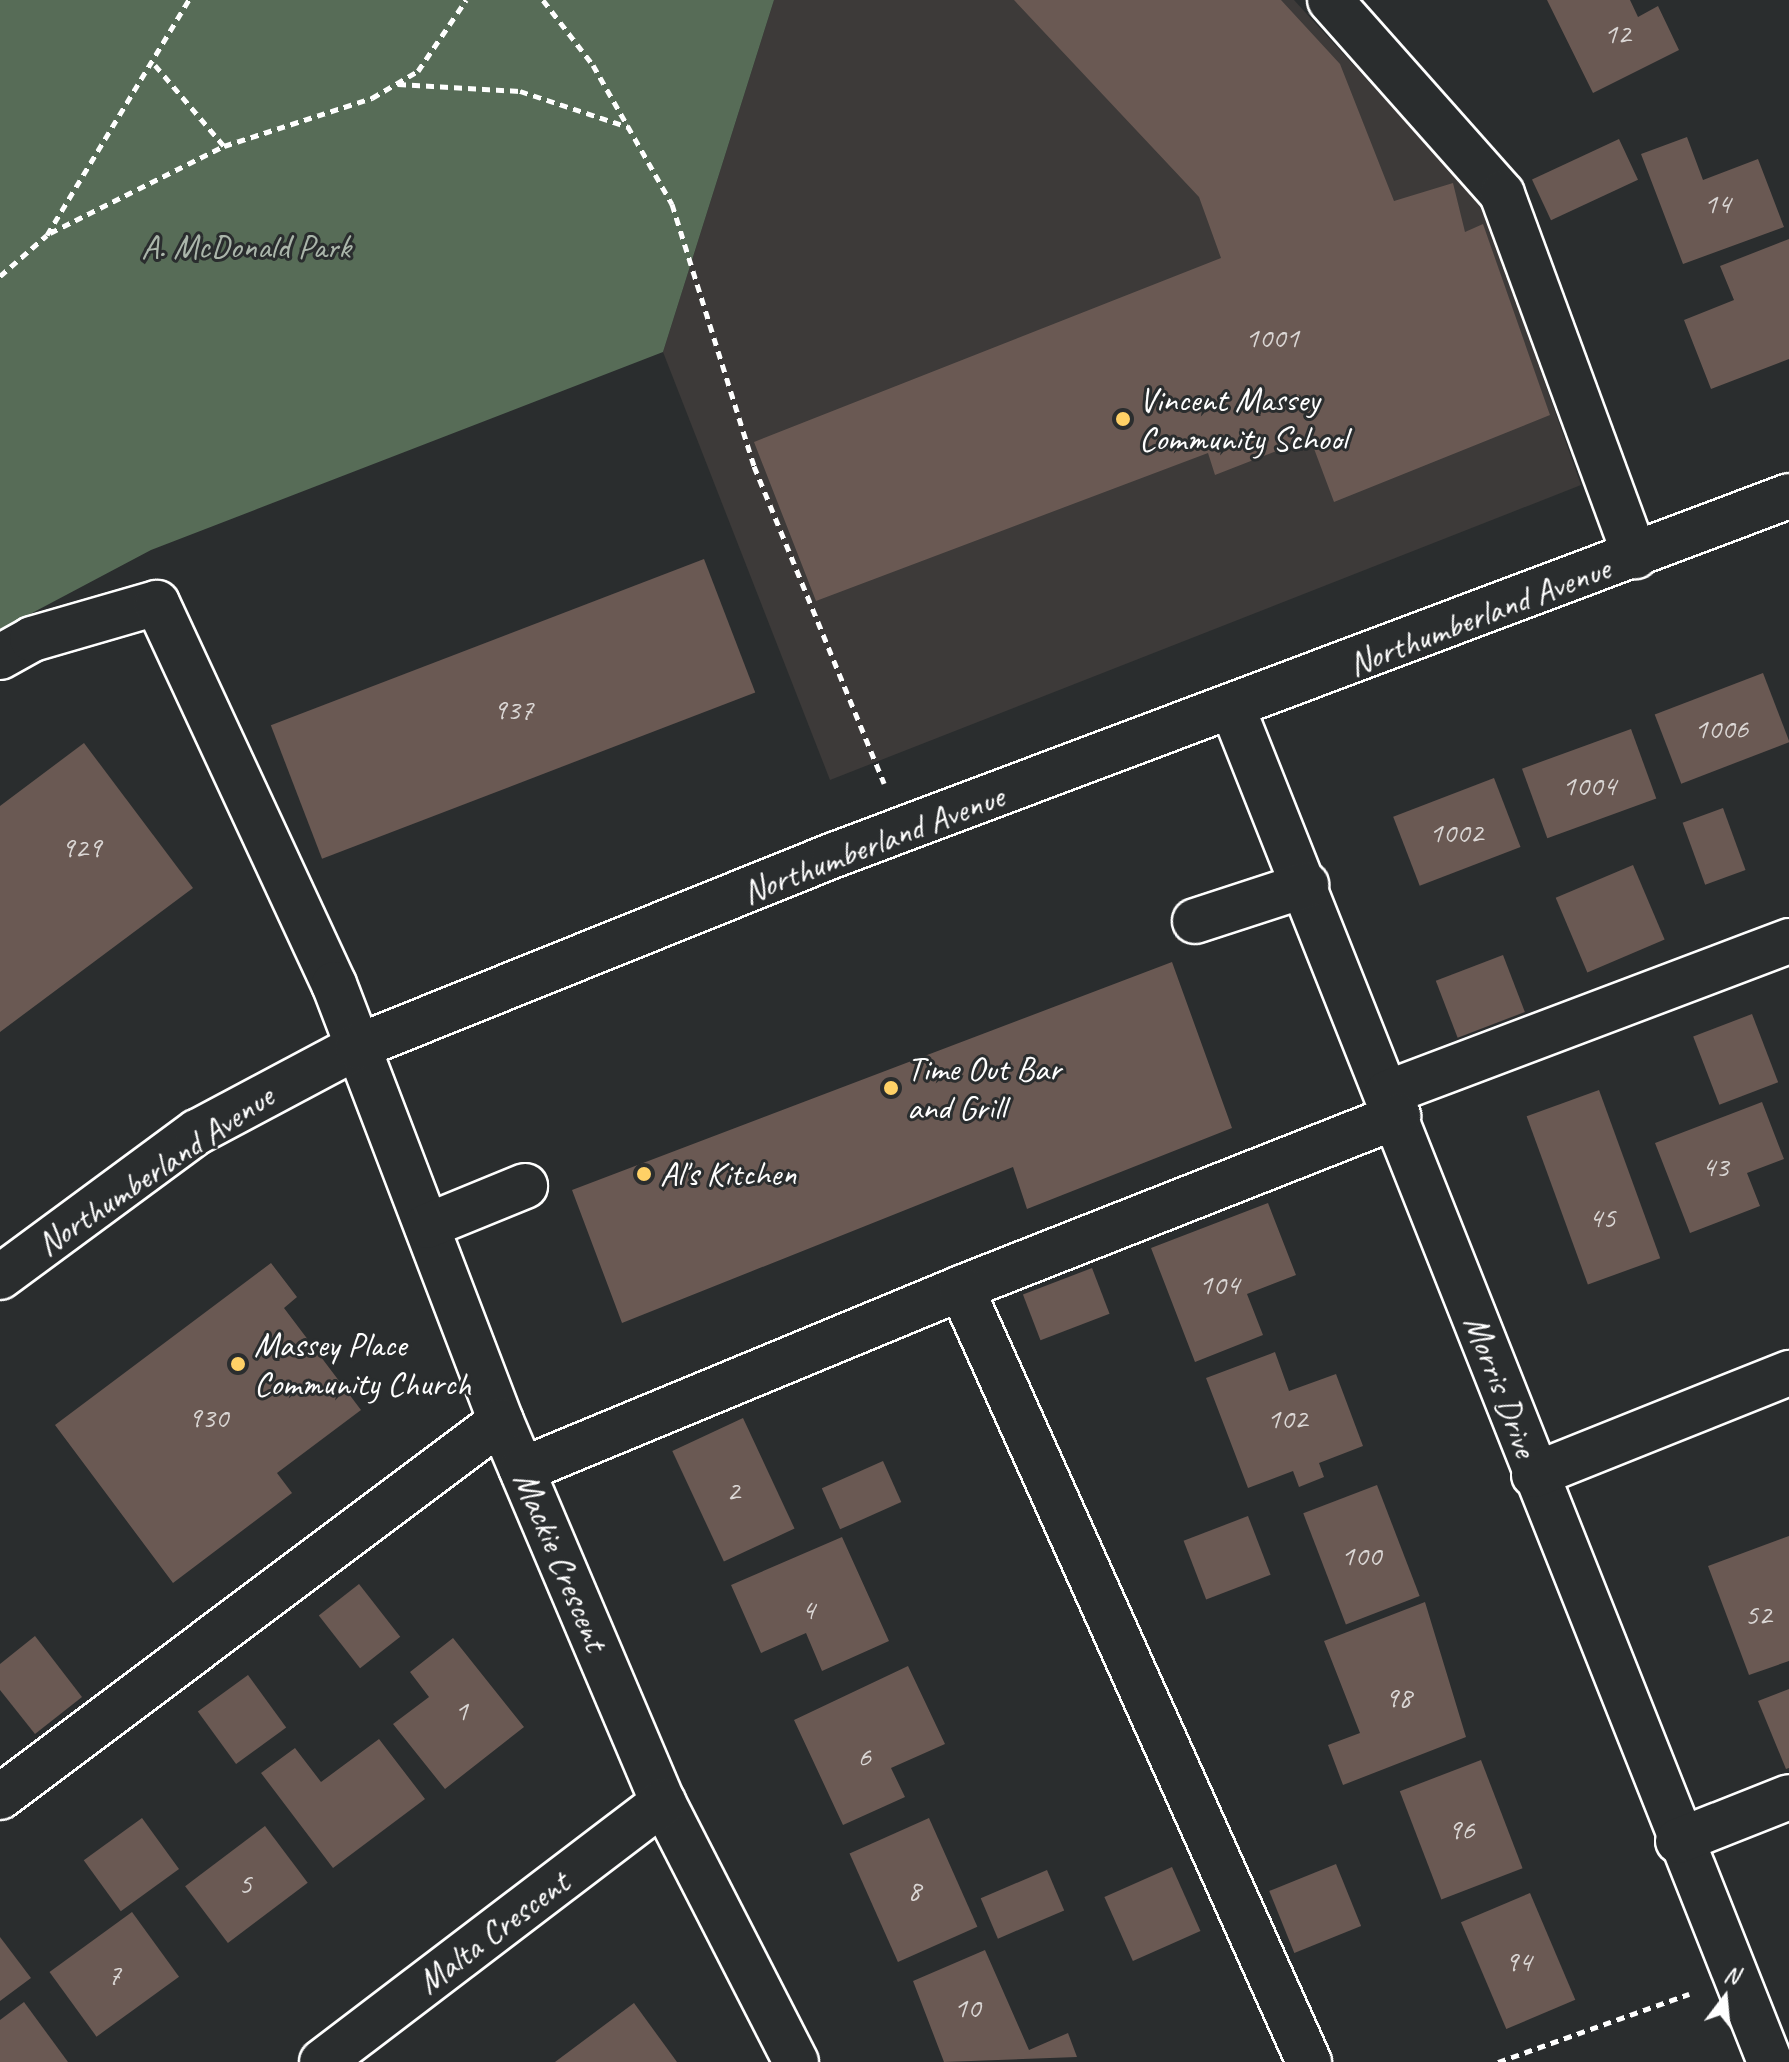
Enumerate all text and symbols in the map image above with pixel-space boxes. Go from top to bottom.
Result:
house number: 12 [1604,15,1630,51]
house number: 14 [1704,185,1730,221]
park label: A. McDonald Park [141,227,351,267]
house number: 1001 [1245,319,1299,355]
place label: Vincent Massey Community School [1139,379,1345,458]
marker: Vincent Massey Community School [1114,410,1132,428]
street label: Northumberland Avenue [1343,547,1615,685]
house number: 937 [493,691,533,727]
house number: 1006 [1694,710,1748,746]
house number: 1004 [1562,767,1616,803]
street label: Northumberland Avenue [737,775,1009,913]
house number: 1002 [1429,814,1483,850]
house number: 929 [61,829,101,865]
place label: Time Out Bar and Grill [907,1048,1061,1128]
street label: Northumberland Avenue [29,1076,281,1264]
marker: Time Out Bar and Grill [882,1079,900,1097]
house number: 43 [1702,1148,1728,1184]
place label: Al's Kitchen [660,1154,795,1194]
marker: Al's Kitchen [635,1165,653,1183]
house number: 45 [1589,1199,1615,1235]
house number: 104 [1199,1266,1239,1302]
street label: Morris Drive [1455,1310,1547,1462]
place label: Massey Place Community Church [254,1324,472,1404]
marker: Massey Place Community Church [229,1355,247,1373]
house number: 930 [188,1399,228,1435]
house number: 102 [1267,1400,1307,1436]
street label: Mackie Crescent [505,1465,617,1657]
house number: 2 [726,1472,740,1508]
house number: 100 [1341,1537,1381,1573]
house number: 4 [801,1591,815,1627]
house number: 52 [1745,1596,1771,1632]
house number: 98 [1385,1679,1411,1715]
house number: 1 [454,1692,468,1728]
house number: 6 [857,1738,871,1774]
house number: 96 [1448,1811,1474,1847]
street label: Malta Crescent [409,1862,577,2002]
house number: 5 [238,1865,252,1901]
house number: 8 [907,1872,921,1908]
house number: 94 [1505,1943,1531,1979]
house number: 7 [107,1956,121,1992]
north arrow [1685,1958,1765,2038]
text: N [1721,1960,1742,1990]
house number: 10 [954,1989,980,2025]

